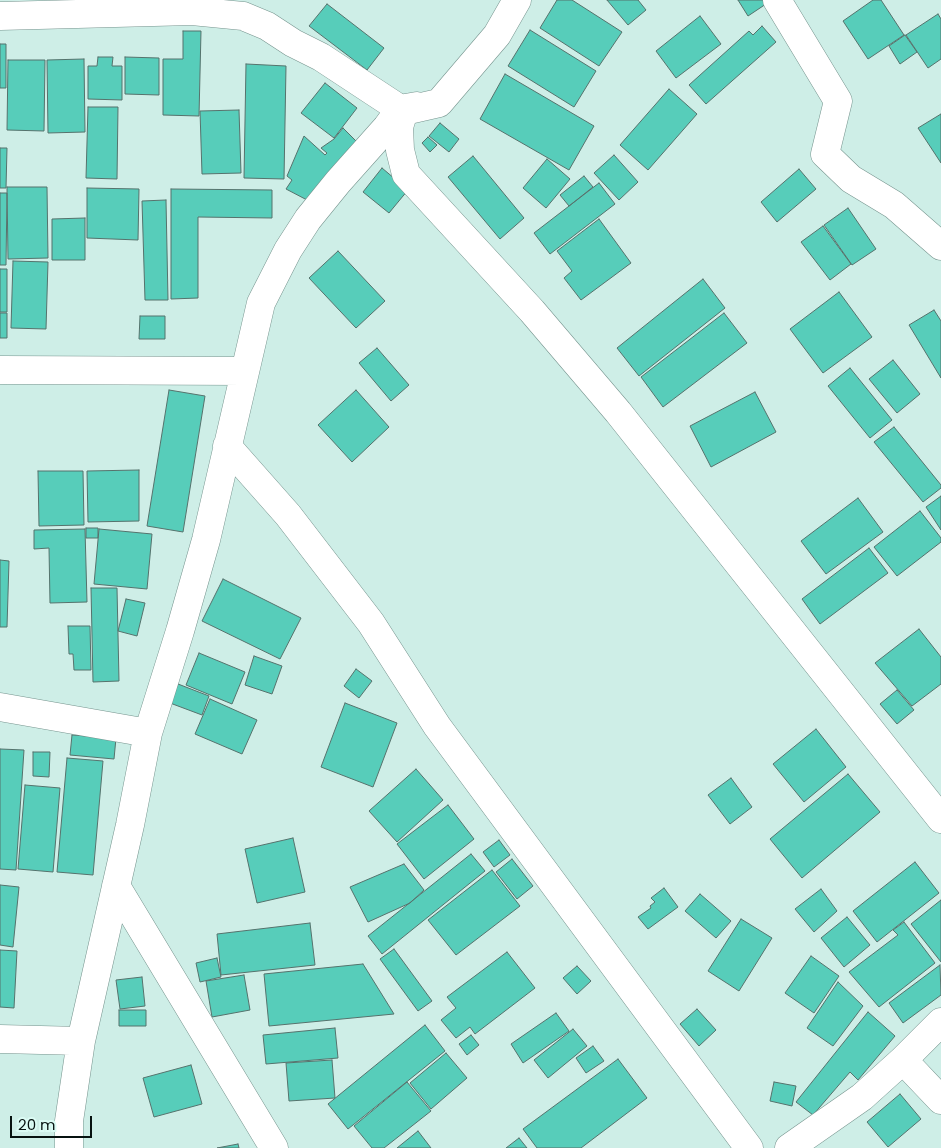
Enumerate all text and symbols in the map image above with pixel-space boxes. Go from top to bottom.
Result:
scale bar [12,1106,95,1138]
text: 20 m [18,1114,56,1135]

